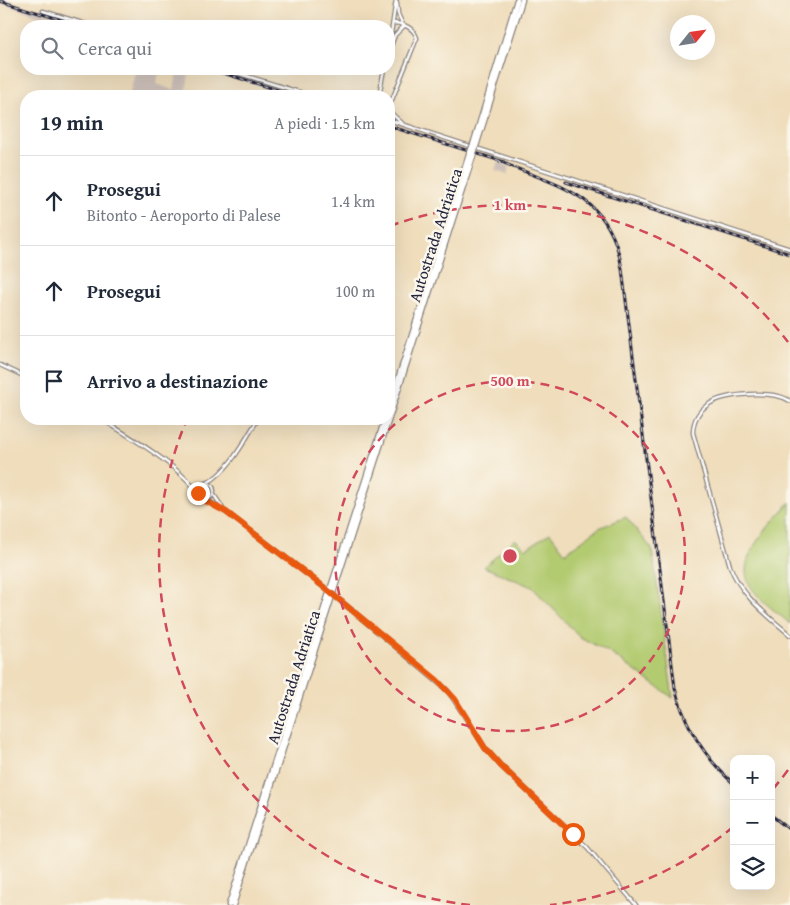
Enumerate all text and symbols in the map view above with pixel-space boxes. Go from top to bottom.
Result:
north arrow [670,15,715,60]
search box [20,20,395,75]
icon: search [38,34,66,62]
text: Cerca qui [78,34,152,62]
text: 19 min [40,107,103,138]
text: A piedi · 1.5 km [274,111,375,135]
street label: Autostrada Adriatica [402,165,468,305]
text: Prosegui [87,175,161,203]
icon: ahead [40,187,68,215]
text: 1.4 km [331,189,375,213]
text: 1 km [494,194,526,215]
text: Bitonto - Aeroporto di Palese [87,203,281,227]
icon: ahead [40,277,68,305]
text: Prosegui [87,277,161,305]
text: 100 m [335,279,375,303]
icon: arrive [40,367,68,395]
text: Arrivo a destinazione [87,367,268,395]
text: 500 m [490,370,530,391]
route end [187,482,210,505]
centre of rings [501,547,519,565]
street label: Autostrada Adriatica [260,607,326,747]
map controls [730,755,775,890]
button: + [730,755,775,800]
button: − [730,800,775,845]
route start [562,823,585,846]
button: layers [730,845,775,890]

